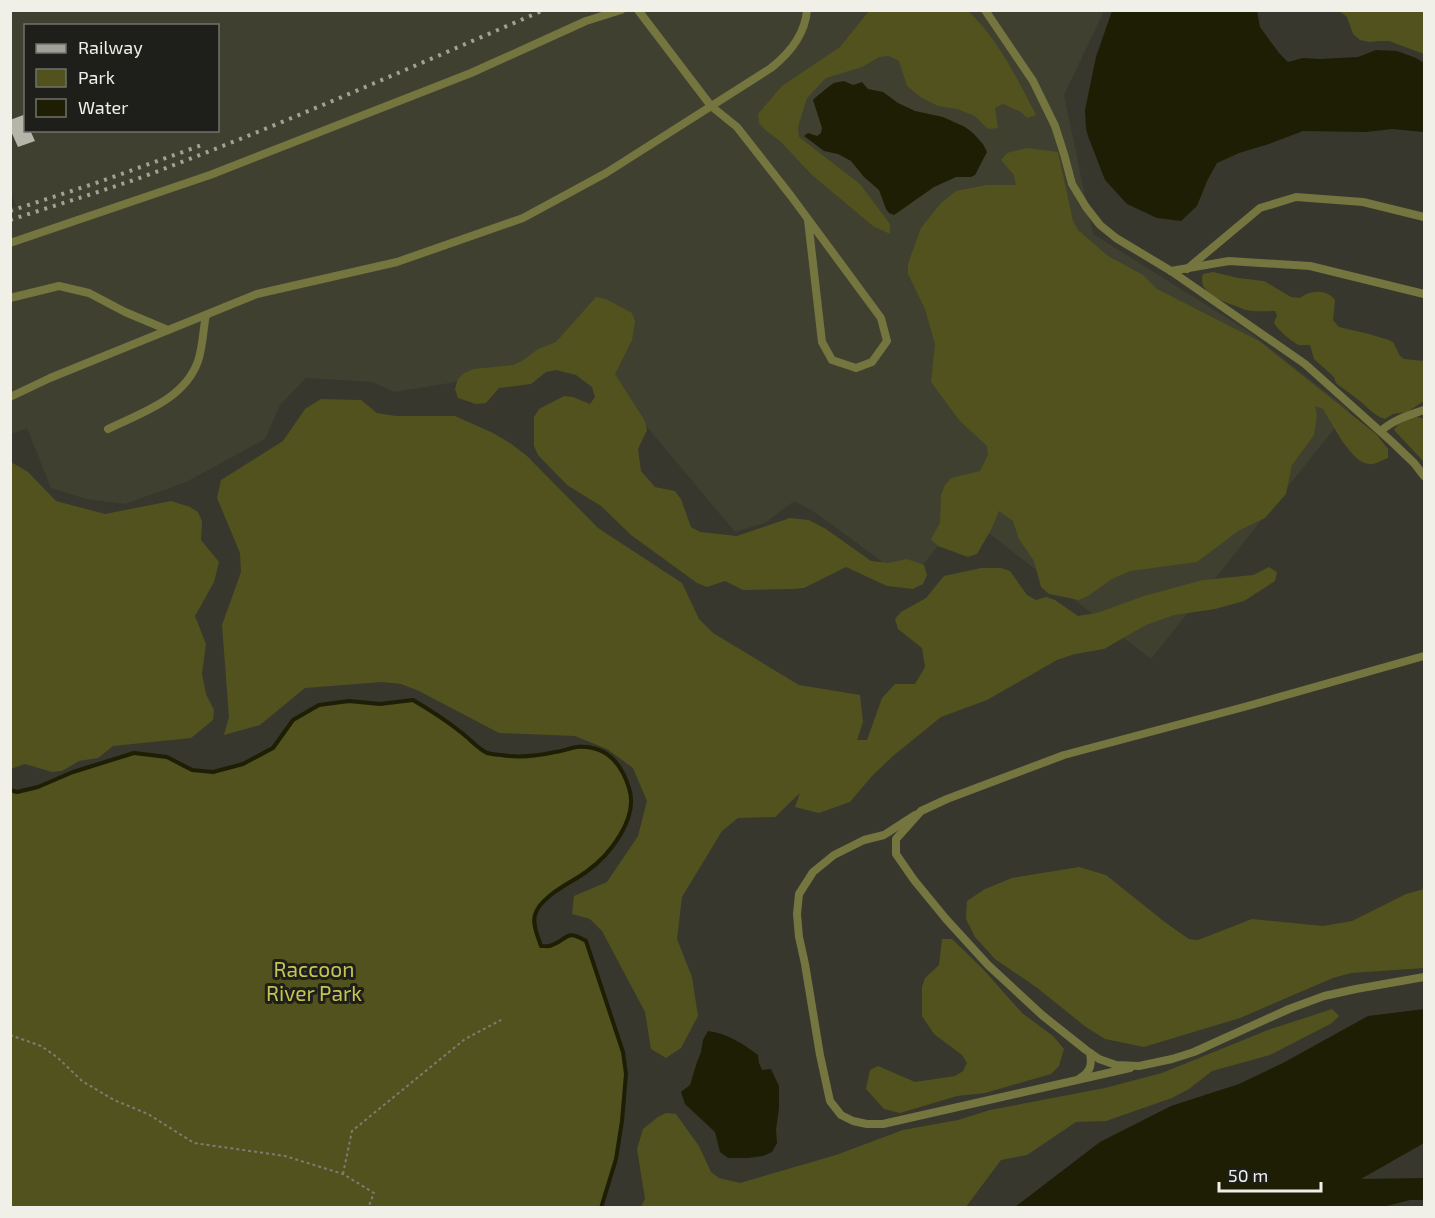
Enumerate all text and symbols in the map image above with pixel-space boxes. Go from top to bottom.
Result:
legend [24,24,219,132]
text: Railway [78,36,143,58]
text: Park [78,66,115,88]
text: Water [78,96,128,118]
park label: Raccoon River Park [266,956,362,1005]
scale bar [1219,1155,1321,1193]
text: 50 m [1228,1164,1268,1186]

